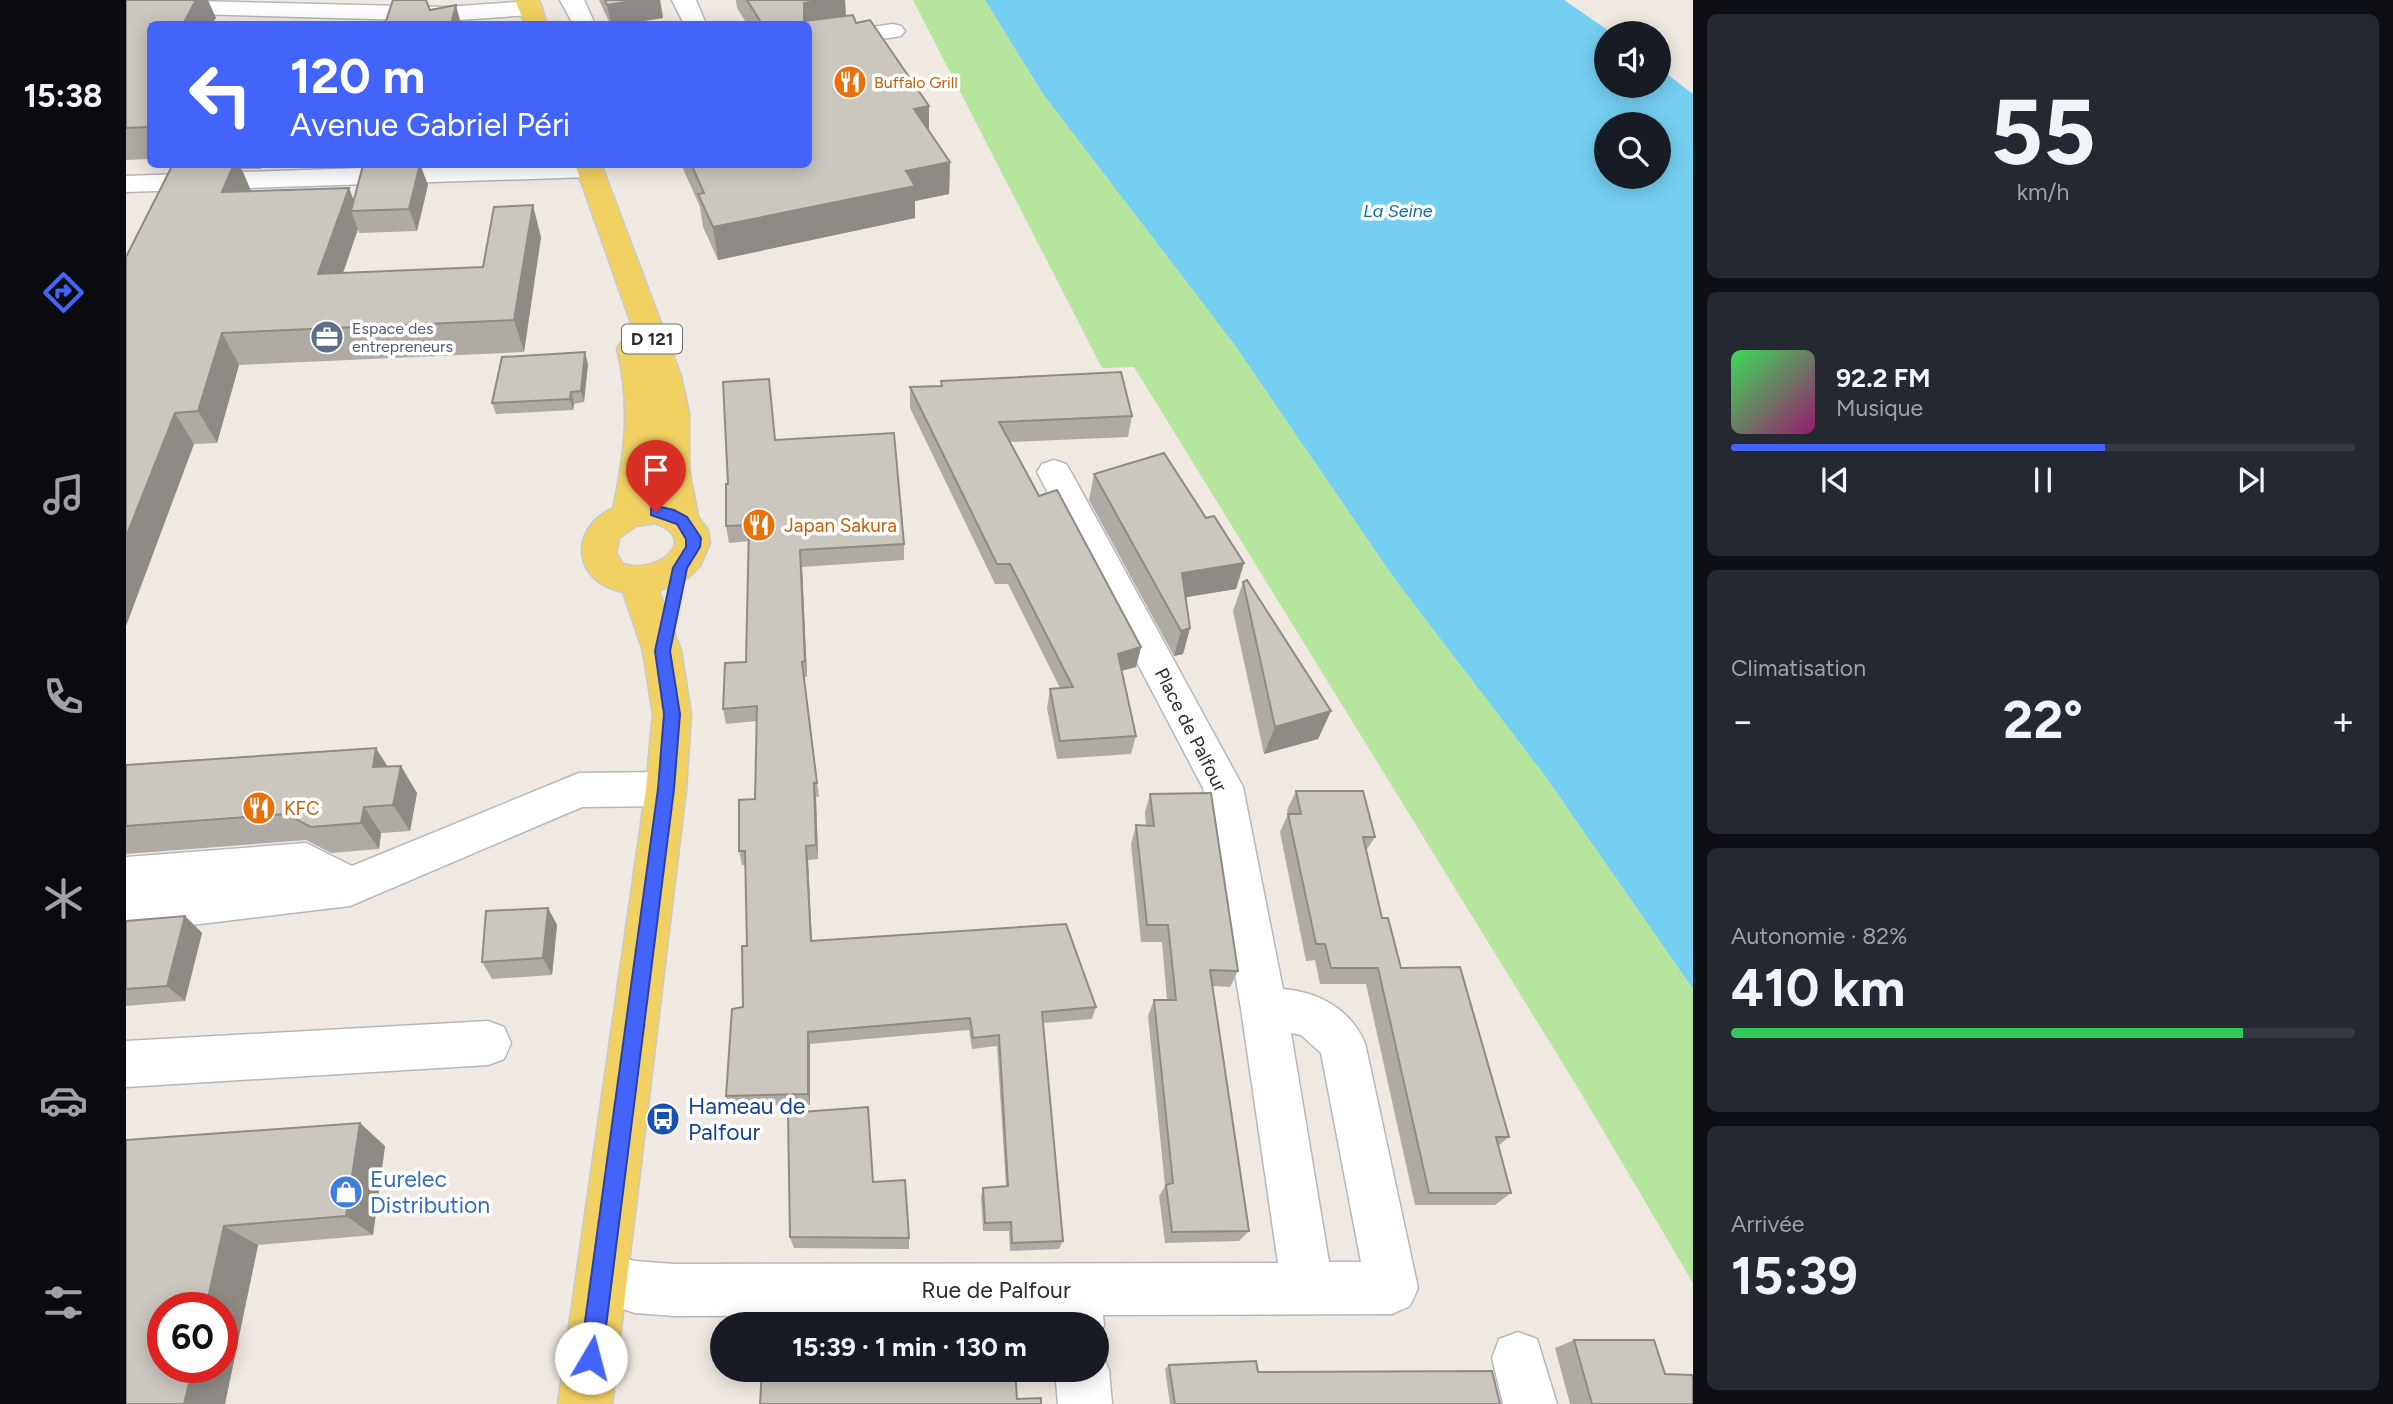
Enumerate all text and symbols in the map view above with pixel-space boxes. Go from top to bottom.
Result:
map controls [1594,21,1671,189]
button: sound [1594,21,1671,98]
text: 120 m [290,46,425,105]
icon: left [175,49,266,140]
restaurant icon: Buffalo Grill [831,63,869,101]
place label: Buffalo Grill [874,73,958,92]
text: 15:38 [23,77,103,115]
text: 55 [1990,78,2096,187]
text: Avenue Gabriel Péri [290,106,570,144]
button: search [1594,112,1671,189]
text: km/h [2017,178,2069,206]
water label: La Seine [1363,200,1433,222]
icon: directions [39,268,88,317]
office icon: Espace des entrepreneurs [308,318,346,356]
place label: Espace des entrepreneurs [352,319,453,356]
road number: D 121 [622,324,682,354]
text: 92.2 FM [1836,362,1931,394]
text: Musique [1836,394,1923,422]
pin [626,440,686,512]
icon: arrive [637,451,675,489]
icon: previous [1816,461,1854,499]
icon: pause [2024,461,2062,499]
icon: next [2232,461,2270,499]
icon: music [39,470,88,519]
restaurant icon: Japan Sakura [740,506,778,544]
place label: Japan Sakura [784,514,897,537]
text: Climatisation [1731,654,1866,682]
street label: Place de Palfour [1150,664,1232,796]
icon: phone [39,672,88,721]
text: 22° [2003,689,2083,751]
text: − [1731,698,1755,744]
text: + [2331,698,2355,744]
restaurant icon: KFC [240,789,278,827]
place label: KFC [284,797,320,820]
icon: climate [39,874,88,923]
text: Autonomie · 82% [1731,922,1907,950]
text: 410 km [1731,957,1905,1019]
icon: car [39,1076,88,1125]
place label: Hameau de Palfour [688,1092,805,1146]
bus stop icon: Hameau de Palfour [644,1100,682,1138]
place label: Eurelec Distribution [370,1165,490,1219]
shop icon: Eurelec Distribution [327,1173,365,1211]
text: Arrivée [1731,1210,1804,1238]
text: 15:39 [1731,1245,1858,1307]
street label: Rue de Palfour [921,1276,1071,1304]
icon: filters [39,1278,88,1327]
speed limit sign: 60 [147,1292,238,1383]
position arrow [554,1321,628,1395]
text: 15:39 · 1 min · 130 m [792,1331,1027,1363]

